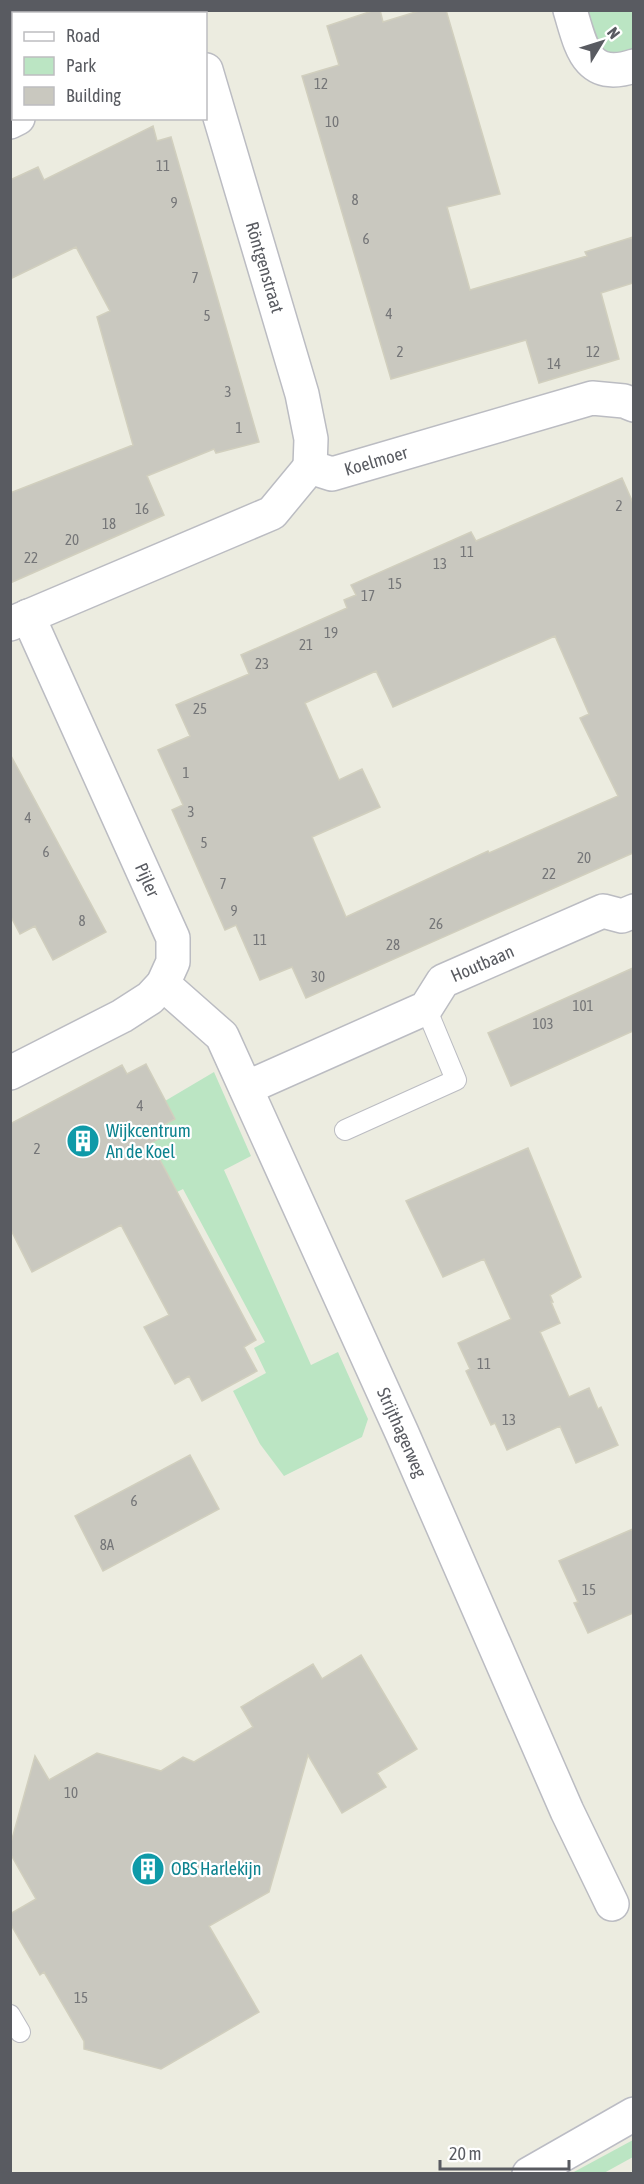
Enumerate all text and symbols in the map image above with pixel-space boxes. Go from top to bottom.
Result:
legend [12,12,207,120]
north arrow [572,12,632,72]
text: N [604,23,624,42]
text: Road [66,25,100,46]
text: Park [66,55,96,76]
house number: 12 [314,75,328,92]
text: Building [66,85,121,106]
house number: 10 [325,113,339,130]
house number: 11 [156,157,170,174]
house number: 8 [351,191,359,208]
house number: 9 [170,194,178,211]
street label: Röntgenstraat [242,219,288,315]
house number: 6 [362,230,370,247]
house number: 7 [191,269,199,286]
house number: 4 [385,305,393,322]
house number: 5 [203,307,211,324]
house number: 2 [396,343,404,360]
house number: 12 [586,343,600,360]
house number: 14 [547,355,561,372]
house number: 3 [224,383,232,400]
house number: 1 [235,419,243,436]
street label: Koelmoer [342,441,411,480]
house number: 2 [615,497,623,514]
house number: 16 [135,500,149,517]
house number: 18 [102,515,116,532]
house number: 20 [65,531,79,548]
house number: 11 [460,543,474,560]
house number: 22 [24,549,38,566]
house number: 13 [433,555,447,572]
house number: 15 [388,575,402,592]
house number: 17 [361,587,375,604]
house number: 19 [324,624,338,641]
house number: 21 [299,636,313,653]
house number: 23 [255,655,269,672]
house number: 25 [193,700,207,717]
house number: 1 [182,764,190,781]
house number: 3 [187,803,195,820]
house number: 4 [24,809,32,826]
house number: 5 [200,834,208,851]
house number: 6 [42,843,50,860]
house number: 20 [577,849,591,866]
street label: Pijler [131,860,164,901]
house number: 22 [542,865,556,882]
house number: 7 [219,875,227,892]
house number: 9 [230,902,238,919]
house number: 8 [78,912,86,929]
house number: 26 [429,915,443,932]
house number: 11 [253,931,267,948]
house number: 28 [386,936,400,953]
street label: Houtbaan [447,940,517,986]
house number: 30 [311,968,325,985]
house number: 101 [572,997,594,1014]
house number: 103 [532,1015,554,1032]
house number: 4 [136,1097,144,1114]
place label: Wijkcentrum An de Koel [106,1120,191,1162]
building icon: Wijkcentrum An de Koel [65,1123,101,1159]
house number: 2 [33,1140,41,1157]
house number: 11 [477,1355,491,1372]
street label: Strijthagerweg [373,1384,431,1481]
house number: 13 [502,1411,516,1428]
house number: 6 [130,1492,138,1509]
house number: 8A [100,1536,115,1553]
house number: 15 [582,1581,596,1598]
house number: 10 [64,1784,78,1801]
building icon: OBS Harlekijn [130,1851,166,1887]
place label: OBS Harlekijn [171,1858,261,1879]
house number: 15 [74,1989,88,2006]
scale bar [440,2133,569,2171]
text: 20 m [449,2143,481,2164]

